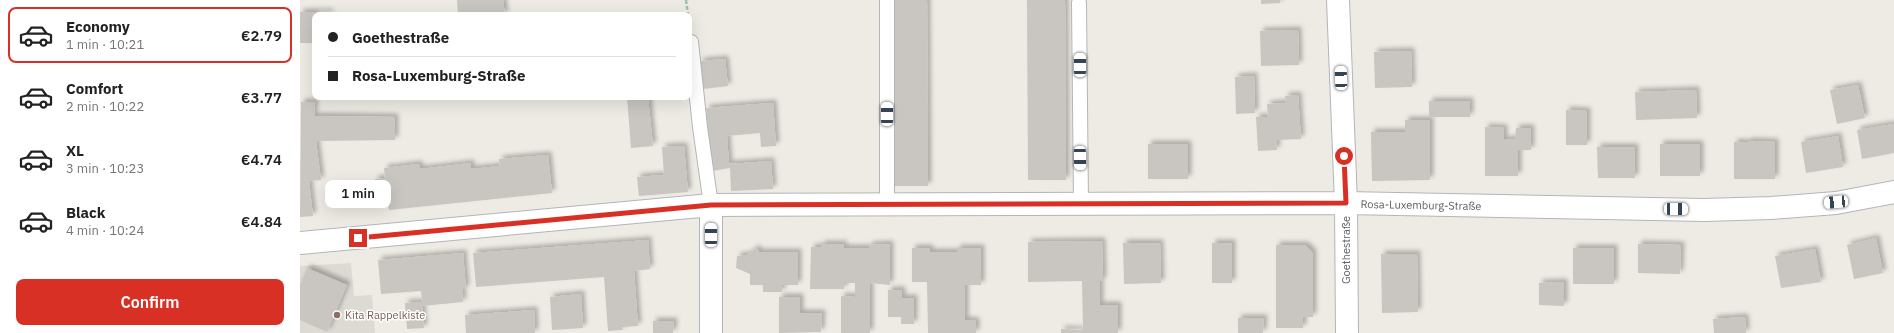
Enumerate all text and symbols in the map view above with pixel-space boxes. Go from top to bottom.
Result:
icon: car [18,17,54,53]
text: Economy [66,17,130,36]
text: €2.79 [241,26,282,45]
text: Goethestraße [352,28,449,47]
text: 1 min · 10:21 [66,36,144,53]
car [1074,53,1086,77]
text: Rosa-Luxemburg-Straße [352,66,525,85]
car [1335,66,1347,90]
icon: car [18,79,54,115]
text: Comfort [66,79,123,98]
text: €3.77 [241,88,282,107]
text: 2 min · 10:22 [66,98,144,115]
car [881,102,893,126]
icon: car [18,141,54,177]
text: XL [66,141,84,160]
car [1074,146,1086,170]
route start [1335,147,1353,165]
text: €4.74 [241,150,282,169]
text: 3 min · 10:23 [66,160,144,177]
callout: 1 min [325,180,391,208]
text: 1 min [341,185,375,202]
car [1824,195,1848,209]
street label: Rosa-Luxemburg-Straße [1360,197,1482,213]
icon: car [18,203,54,239]
text: Black [66,203,106,222]
car [1664,203,1688,215]
text: €4.84 [241,212,282,231]
street label: Goethestraße [1339,216,1353,284]
text: 4 min · 10:24 [66,222,144,239]
car [705,223,717,247]
route end [349,229,367,247]
button: Confirm [16,279,284,325]
place label: Kita Rappelkiste [345,308,425,322]
marker: Kita Rappelkiste [332,310,342,320]

